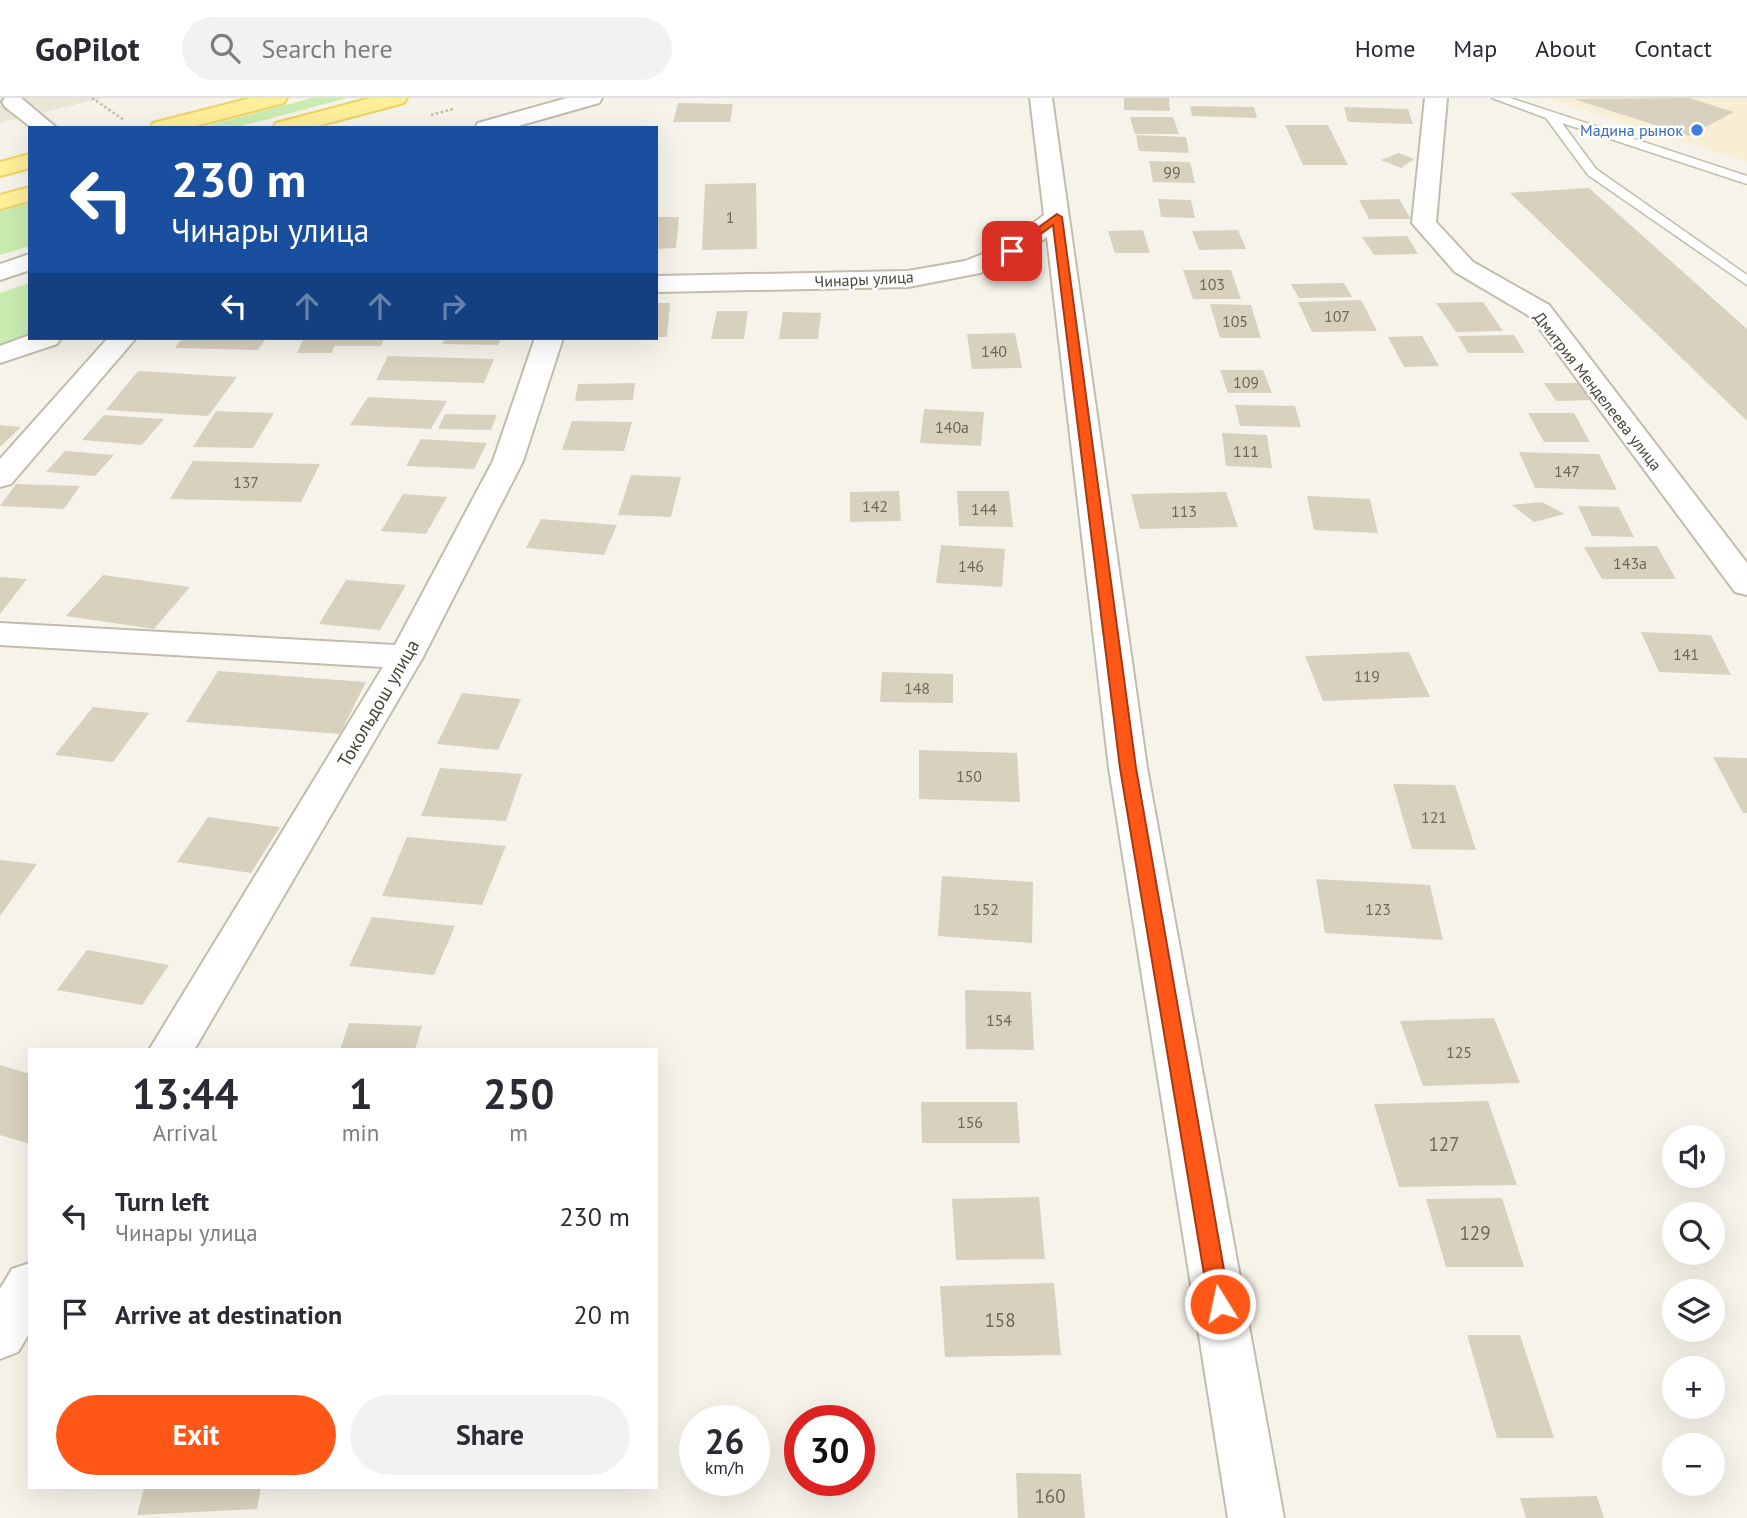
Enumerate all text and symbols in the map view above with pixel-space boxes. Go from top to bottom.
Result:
search box [182,17,672,80]
text: GoPilot [35,27,140,70]
icon: search [206,29,244,67]
text: Search here [262,32,393,65]
text: Home [1355,33,1415,64]
text: Map [1453,33,1497,64]
text: About [1535,33,1596,64]
text: Contact [1634,33,1712,64]
place label: Мадина рынок [1580,120,1683,140]
marker: Мадина рынок [1689,122,1705,138]
text: 230 m [171,147,306,211]
icon: left [56,154,147,245]
house number: 99 [1163,162,1181,182]
house number: 1 [726,207,734,227]
text: Чинары улица [171,209,369,251]
pin [982,221,1042,281]
icon: arrive [993,232,1031,270]
street label: Чинары улица [814,266,914,292]
house number: 103 [1199,274,1225,294]
icon: left [215,287,253,325]
icon: ahead [288,287,326,325]
icon: ahead [361,287,399,325]
icon: right [434,287,472,325]
house number: 107 [1324,306,1350,326]
street label: Дмитрия Менделеева улица [1530,308,1666,474]
house number: 105 [1222,311,1248,331]
house number: 140 [981,341,1007,361]
house number: 109 [1233,372,1259,392]
house number: 140а [935,417,969,437]
house number: 111 [1233,441,1259,461]
house number: 147 [1554,461,1580,481]
house number: 137 [233,472,259,492]
house number: 142 [862,496,888,516]
house number: 144 [971,499,997,519]
house number: 113 [1171,501,1197,521]
house number: 143а [1613,553,1647,573]
house number: 146 [958,556,984,576]
street label: Токольдош улица [332,635,424,771]
house number: 141 [1673,644,1699,664]
house number: 119 [1354,666,1380,686]
house number: 148 [904,678,930,698]
house number: 150 [956,766,982,786]
house number: 121 [1421,807,1447,827]
house number: 152 [973,899,999,919]
house number: 123 [1365,899,1391,919]
house number: 154 [986,1010,1012,1030]
house number: 125 [1446,1042,1472,1062]
text: 13:44 [132,1066,238,1121]
text: 1 [349,1066,372,1121]
text: 250 [483,1066,554,1121]
house number: 156 [957,1112,983,1132]
text: Arrival [153,1118,217,1147]
text: min [342,1118,379,1147]
text: m [509,1118,528,1147]
map controls [1662,1125,1725,1496]
button: sound [1662,1125,1725,1188]
house number: 127 [1428,1132,1460,1156]
text: Turn left [115,1185,209,1218]
icon: left [56,1197,94,1235]
text: 230 m [559,1200,630,1233]
button: search [1662,1202,1725,1265]
text: Чинары улица [115,1218,258,1247]
house number: 129 [1459,1221,1491,1245]
position arrow [1183,1267,1257,1341]
button: layers [1662,1279,1725,1342]
icon: arrive [56,1295,94,1333]
text: Arrive at destination [115,1298,342,1331]
text: 20 m [574,1298,630,1331]
house number: 158 [984,1308,1016,1332]
button: + [1662,1356,1725,1419]
button: Exit [56,1395,336,1475]
button: Share [350,1395,630,1475]
speed limit sign: 30 [784,1405,875,1496]
text: 26 [705,1418,744,1464]
button: − [1662,1433,1725,1496]
text: km/h [705,1456,744,1479]
house number: 160 [1034,1484,1066,1508]

